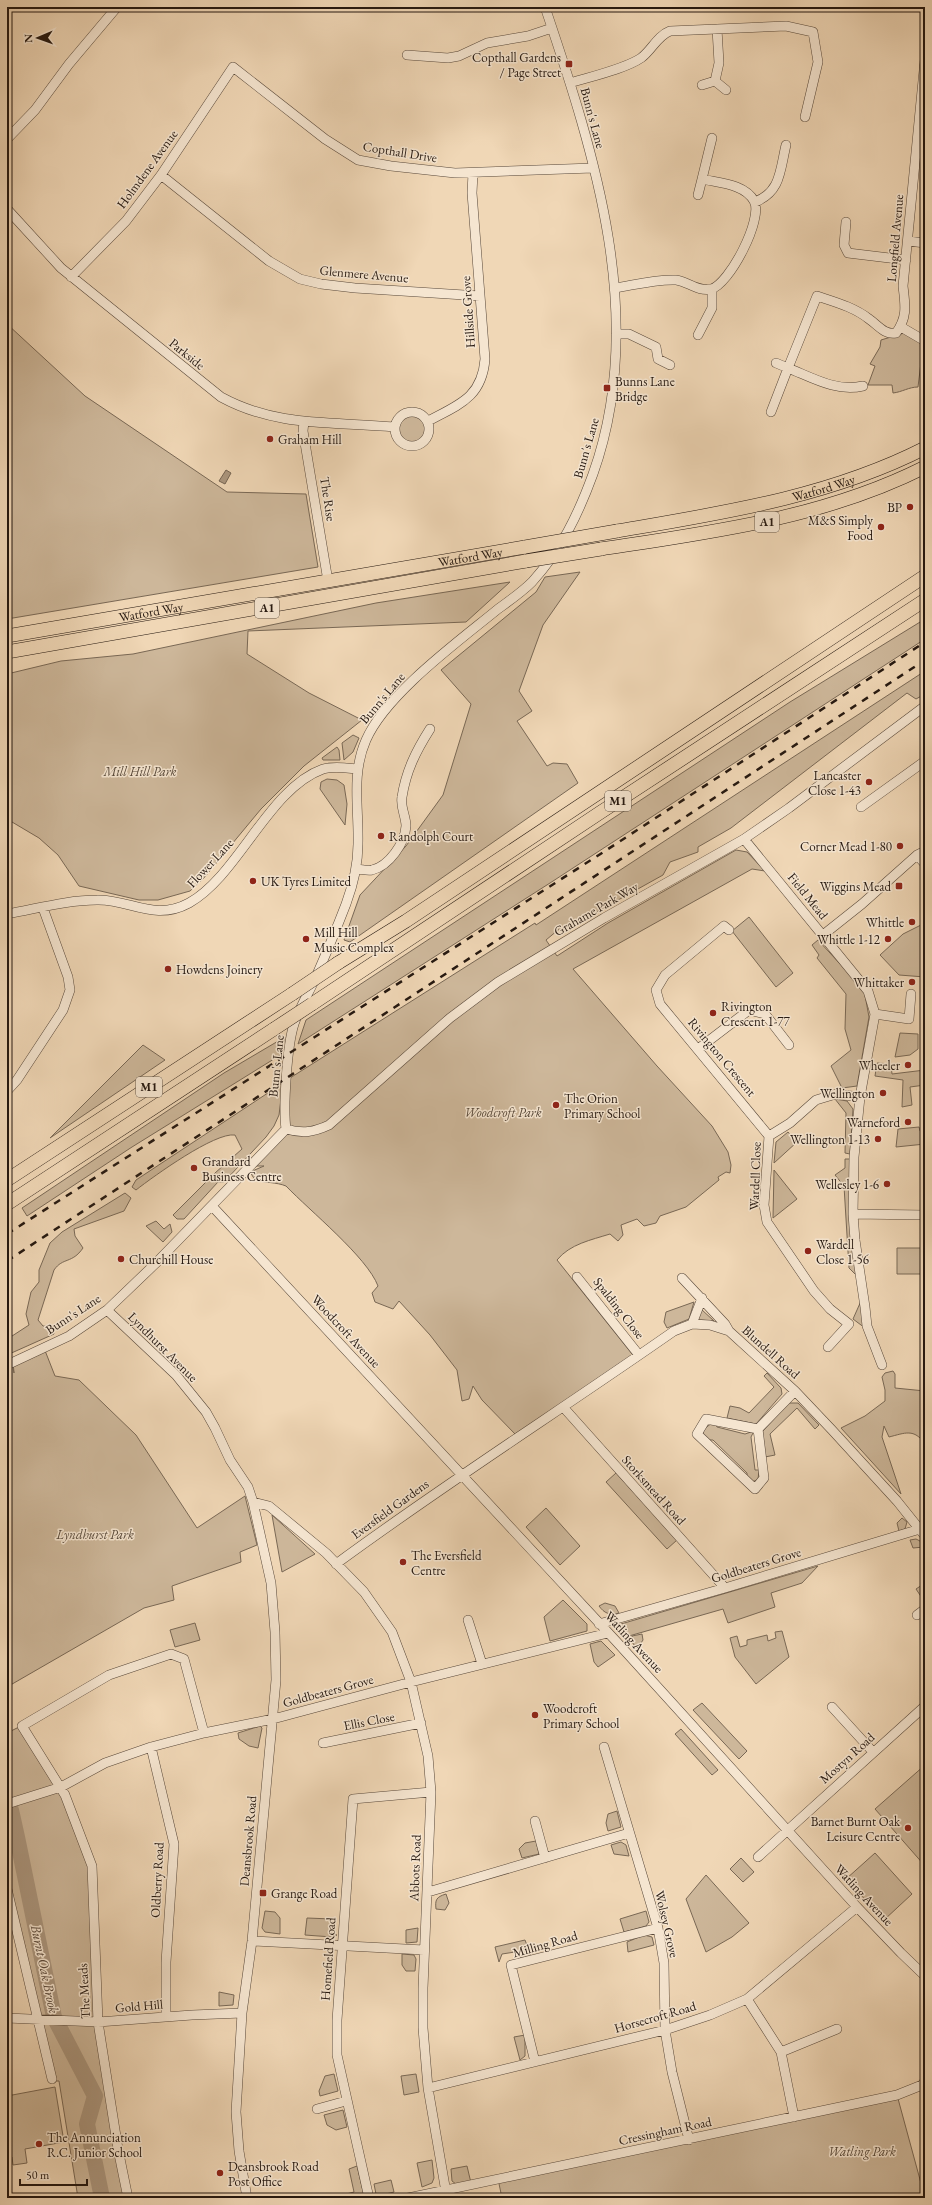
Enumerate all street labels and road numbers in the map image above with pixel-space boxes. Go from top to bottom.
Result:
street label: Bunn's Lane [577,86,609,150]
street label: Holmdene Avenue [113,126,181,212]
street label: Copthall Drive [362,138,438,166]
street label: Longfield Avenue [883,193,907,283]
street label: Glenmere Avenue [319,262,409,286]
street label: Hillside Grove [457,275,479,349]
street label: Parkside [166,334,208,374]
street label: Bunn's Lane [569,416,603,480]
street label: Watford Way [790,470,857,505]
street label: The Rise [316,476,340,522]
road number: A1 [755,512,779,532]
street label: Watford Way [437,542,504,570]
street label: Watford Way [117,597,185,625]
road number: A1 [255,598,279,618]
street label: Bunn's Lane [355,669,409,727]
road number: M1 [605,791,631,811]
street label: Flower Lane [183,835,237,891]
street label: Field Mead [784,869,832,923]
street label: Grahame Park Way [551,878,642,940]
street label: Rivington Crescent [684,1014,760,1100]
street label: Bunn's Lane [264,1034,288,1098]
road number: M1 [136,1077,162,1097]
street label: Wardell Close [745,1141,765,1211]
street label: Spalding Close [590,1274,648,1342]
street label: Bunn's Lane [42,1290,104,1338]
street label: Woodcroft Avenue [308,1291,384,1371]
street label: Lyndhurst Avenue [124,1308,202,1386]
street label: Blundell Road [738,1322,804,1383]
street label: Storksmead Road [618,1452,690,1529]
street label: Eversfield Gardens [348,1475,432,1543]
street label: Goldbeaters Grove [709,1543,803,1587]
street label: Watling Avenue [601,1607,667,1677]
street label: Goldbeaters Grove [281,1671,375,1711]
street label: Ellis Close [342,1708,396,1734]
street label: Mostyn Road [816,1728,878,1787]
street label: Deansbrook Road [236,1795,260,1887]
street label: Abbots Road [405,1834,425,1903]
street label: Oldberry Road [147,1841,167,1918]
street label: Watling Avenue [831,1860,897,1930]
street label: Wolsey Grove [651,1889,683,1959]
street label: Homefield Road [317,1916,339,2001]
street label: Milling Road [511,1927,580,1961]
street label: The Meads [74,1963,94,2019]
street label: Gold Hill [114,1995,164,2017]
street label: Horsecroft Road [612,1997,698,2037]
street label: Cressingham Road [617,2113,713,2149]

